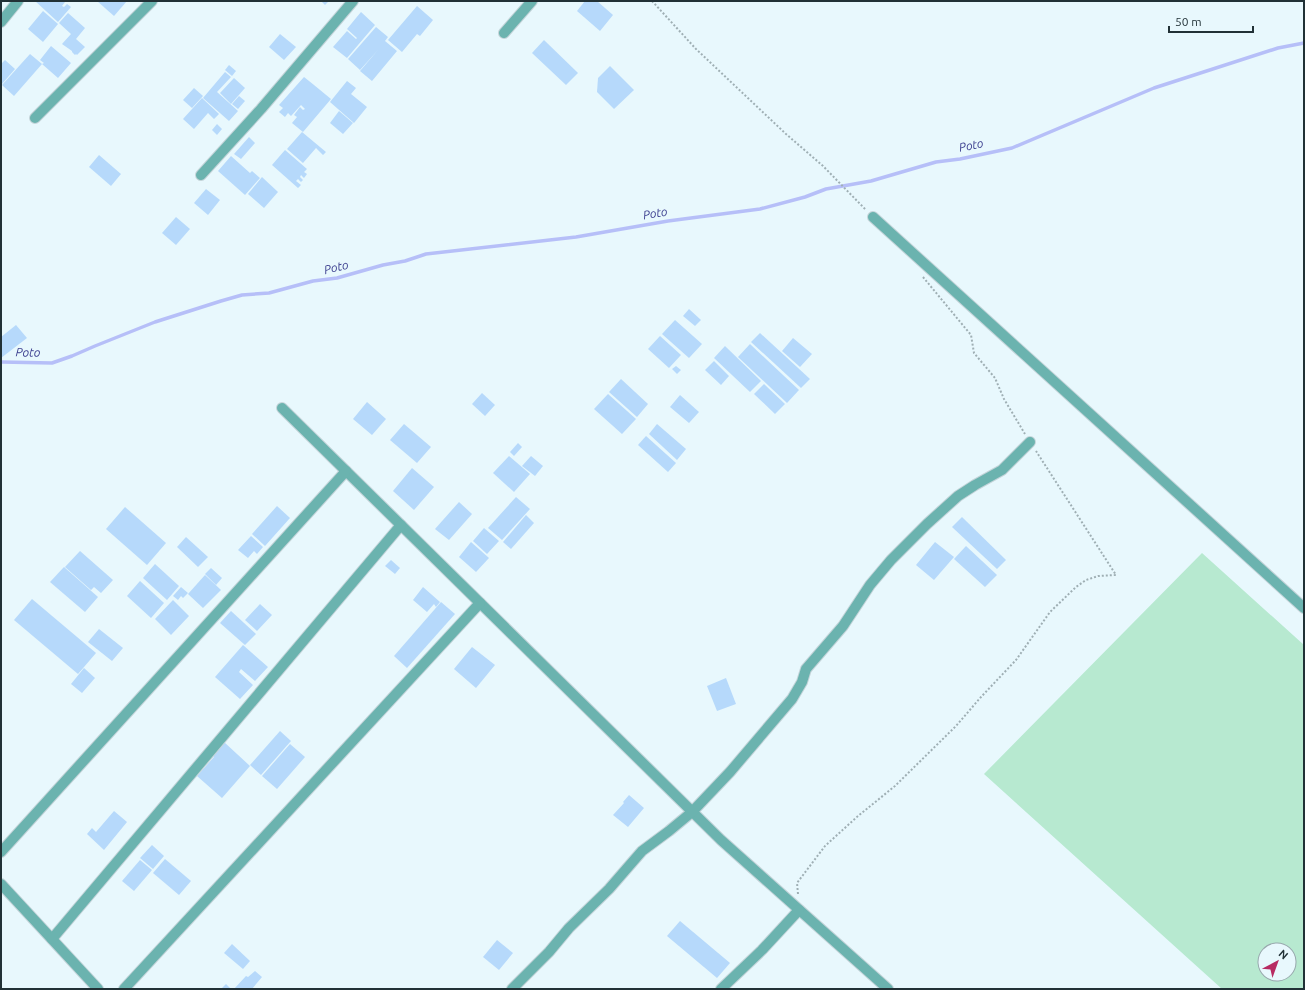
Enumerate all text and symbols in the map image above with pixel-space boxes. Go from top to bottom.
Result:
scale bar [1169,8,1253,34]
text: 50 m [1175,15,1202,28]
water label: Poto [958,136,985,154]
water label: Poto [642,204,669,222]
water label: Poto [323,258,350,276]
water label: Poto [16,345,41,359]
north arrow [1257,942,1297,982]
text: N [1277,947,1291,962]

